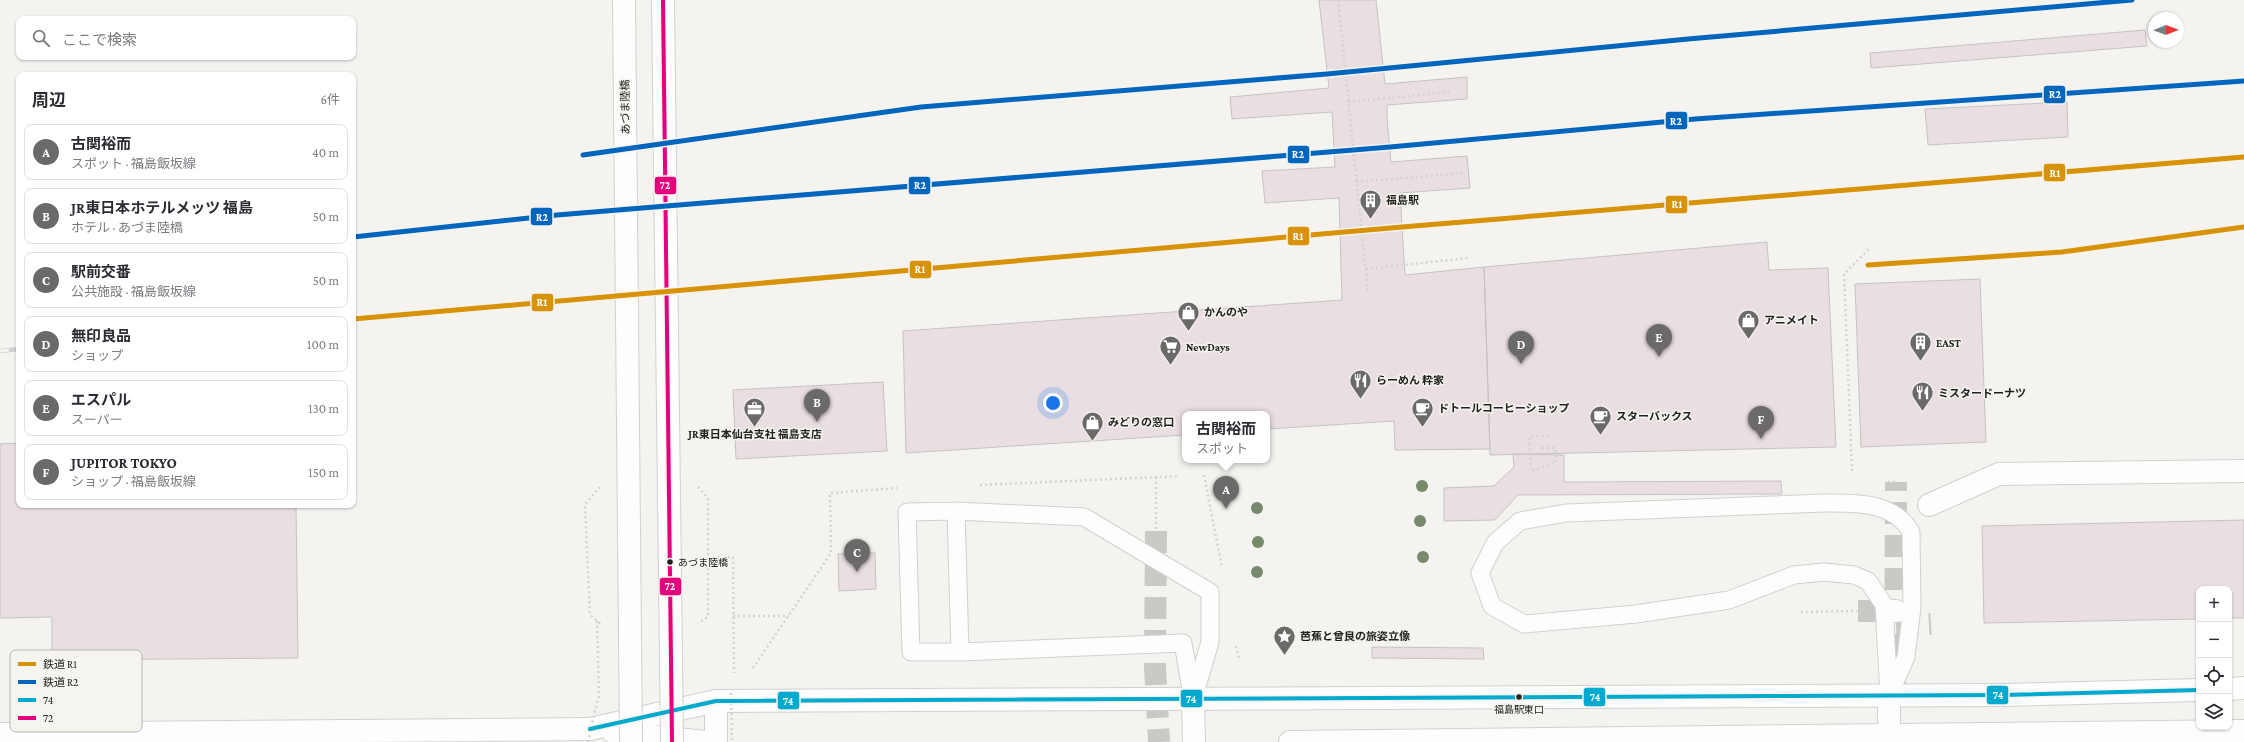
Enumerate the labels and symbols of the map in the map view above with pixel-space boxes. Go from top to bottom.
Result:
north arrow [2148,12,2184,48]
street label: あづま陸橋 [619,79,631,135]
line badge: R2 [2043,85,2066,104]
text: R2 [2049,88,2062,100]
line badge: R2 [1665,111,1688,130]
text: R2 [1670,115,1683,127]
line badge: R2 [1287,145,1310,164]
text: R2 [1292,148,1305,160]
line badge: R1 [2043,163,2066,182]
text: R1 [2050,167,2060,179]
line badge: 72 [654,176,677,195]
line badge: R2 [908,176,931,195]
text: 72 [660,179,671,191]
text: R2 [914,179,927,191]
building icon: 福島駅 [1358,187,1384,220]
place label: 福島駅 [1386,194,1419,206]
line badge: R1 [1665,195,1688,214]
text: R1 [1672,198,1682,210]
line badge: R2 [530,207,553,226]
text: R2 [536,211,549,223]
line badge: R1 [1287,226,1310,246]
text: R1 [1293,230,1303,242]
line badge: R1 [909,260,932,279]
text: R1 [915,263,925,275]
line badge: R1 [531,293,554,312]
text: R1 [537,296,547,308]
shop icon: かんのや [1176,299,1202,332]
place label: かんのや [1204,306,1248,318]
shop icon: アニメイト [1735,307,1761,340]
place label: アニメイト [1764,314,1819,326]
pin: E [1646,324,1672,357]
building icon: EAST [1908,330,1934,363]
pin: D [1508,331,1534,364]
supermarket icon: NewDays [1157,334,1183,367]
place label: EAST [1936,337,1961,349]
place label: NewDays [1186,341,1230,353]
restaurant icon: らーめん 粋家 [1348,367,1374,400]
place label: らーめん 粋家 [1376,374,1444,386]
restaurant icon: ミスタードーナツ [1910,380,1936,413]
place label: ミスタードーナツ [1938,387,2026,399]
pin: B [804,389,830,422]
your location [1043,393,1063,413]
office icon: JR東日本仙台支社 福島支店 [742,395,768,428]
cafe icon: ドトールコーヒーショップ [1410,395,1436,428]
place label: ドトールコーヒーショップ [1438,402,1570,414]
cafe icon: スターバックス [1588,403,1614,436]
pin: F [1748,406,1774,439]
shop icon: みどりの窓口 [1080,409,1106,442]
place label: スターバックス [1616,410,1693,422]
place label: みどりの窓口 [1108,416,1174,428]
place label: JR東日本仙台支社 福島支店 [687,428,822,440]
pin: A [1213,476,1239,509]
pin: C [844,539,870,572]
marker: あづま陸橋 [665,557,675,567]
place label: あづま陸橋 [678,557,728,568]
line badge: 72 [659,577,682,596]
text: 72 [665,580,676,592]
place icon: 芭蕉と曾良の旅姿立像 [1271,623,1297,656]
place label: 芭蕉と曾良の旅姿立像 [1300,630,1410,642]
legend [10,650,142,732]
text: 鉄道 R1 [43,658,77,670]
text: 鉄道 R2 [43,676,78,688]
line badge: 74 [1986,685,2009,705]
line badge: 74 [1583,687,1606,707]
line badge: 74 [1180,689,1203,708]
text: 74 [1993,689,2003,701]
line badge: 74 [777,691,800,710]
text: 74 [1590,691,1600,703]
marker: 福島駅東口 [1514,692,1524,702]
text: 74 [1186,693,1196,705]
text: 74 [43,694,54,706]
text: 74 [783,695,793,707]
place label: 福島駅東口 [1494,704,1544,715]
text: 72 [43,712,53,724]

